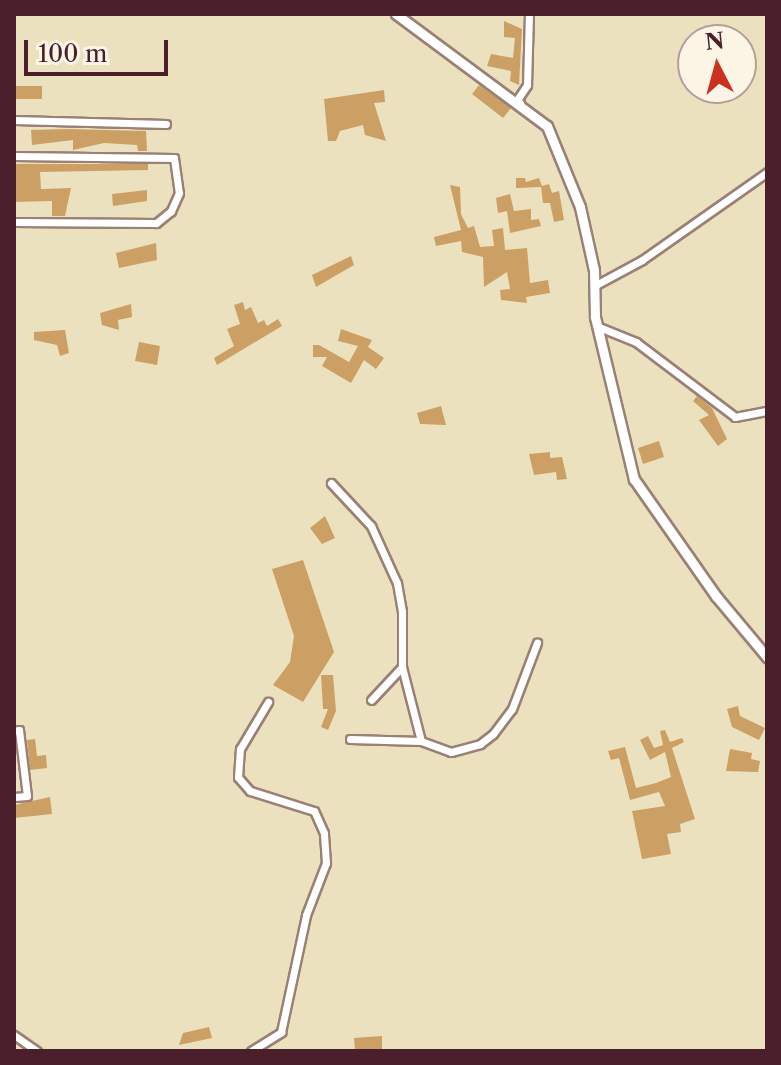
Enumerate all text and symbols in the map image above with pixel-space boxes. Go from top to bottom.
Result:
scale bar [28,24,172,74]
north arrow [677,24,757,104]
text: N [704,27,726,56]
text: 100 m [38,39,107,68]

